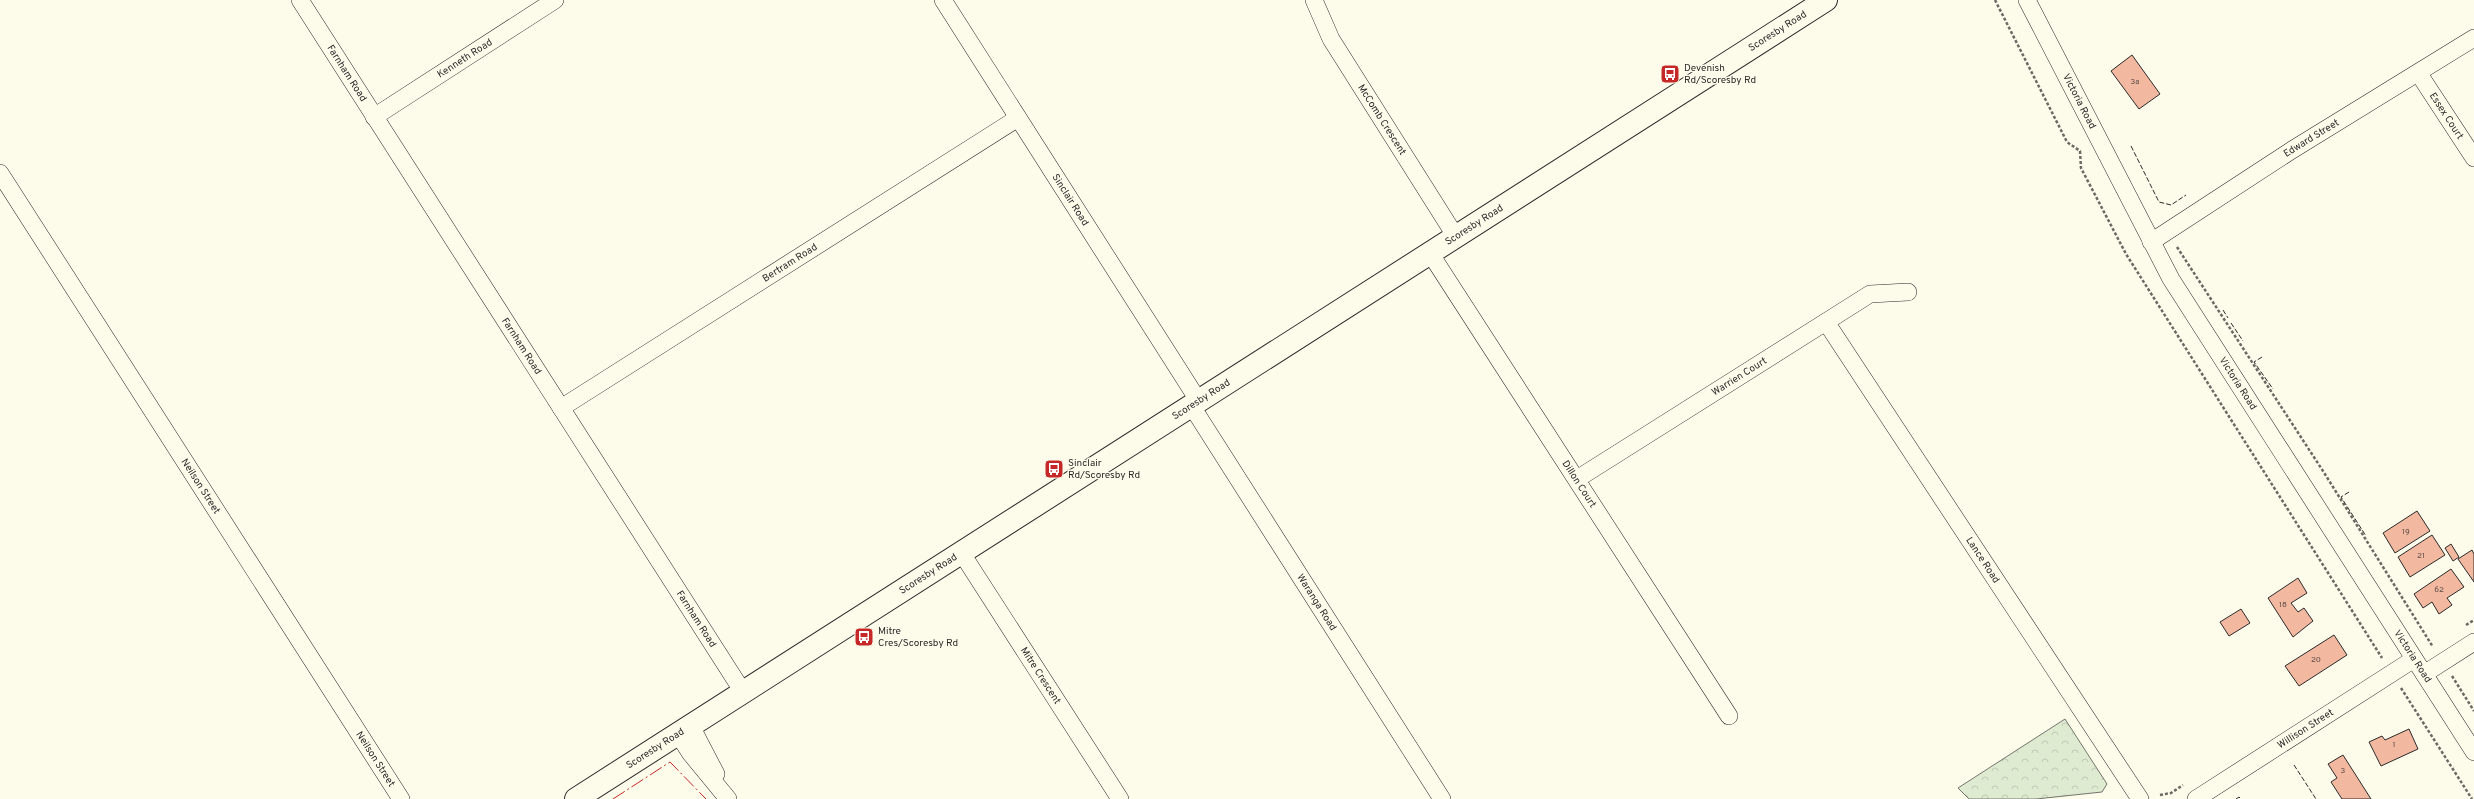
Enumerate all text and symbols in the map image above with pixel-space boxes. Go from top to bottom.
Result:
street label: Scoresby Road [1746,8,1809,54]
street label: Kenneth Road [435,36,495,81]
street label: Farnham Road [324,42,370,104]
place label: Devenish Rd/Scoresby Rd [1684,62,1756,87]
bus stop icon: Devenish Rd/Scoresby Rd [1659,63,1681,85]
street label: Victoria Road [2060,71,2099,131]
house number: 3a [2130,77,2140,87]
street label: McComb Crescent [1355,82,1409,158]
street label: Essex Court [2426,90,2467,142]
street label: Edward Street [2281,116,2342,160]
street label: Sinclair Road [1049,171,1092,228]
street label: Scoresby Road [1443,201,1506,248]
street label: Bertram Road [760,241,820,285]
street label: Farnham Road [499,315,545,377]
street label: Warrien Court [1709,354,1770,399]
street label: Victoria Road [2216,355,2260,412]
street label: Scoresby Road [1170,376,1233,423]
street label: Neilson Street [178,456,223,517]
place label: Sinclair Rd/Scoresby Rd [1068,457,1140,482]
bus stop icon: Sinclair Rd/Scoresby Rd [1043,458,1065,480]
street label: Dillon Court [1559,458,1599,510]
house number: 19 [2402,527,2410,537]
street label: Lance Road [1963,534,2003,586]
street label: Scoresby Road [897,550,960,597]
house number: 21 [2417,551,2425,561]
street label: Waranga Road [1294,571,1340,633]
house number: 62 [2434,585,2444,595]
street label: Farnham Road [673,588,719,650]
house number: 18 [2279,600,2287,610]
place label: Mitre Cres/Scoresby Rd [878,625,958,650]
bus stop icon: Mitre Cres/Scoresby Rd [853,626,875,648]
street label: Victoria Road [2391,627,2434,685]
street label: Mitre Crescent [1017,645,1064,707]
house number: 20 [2311,655,2321,665]
street label: Willison Street [2275,706,2336,752]
street label: Scoresby Road [624,725,687,772]
street label: Neilson Street [353,729,398,789]
house number: 1 [2393,740,2395,750]
house number: 3 [2341,766,2346,776]

